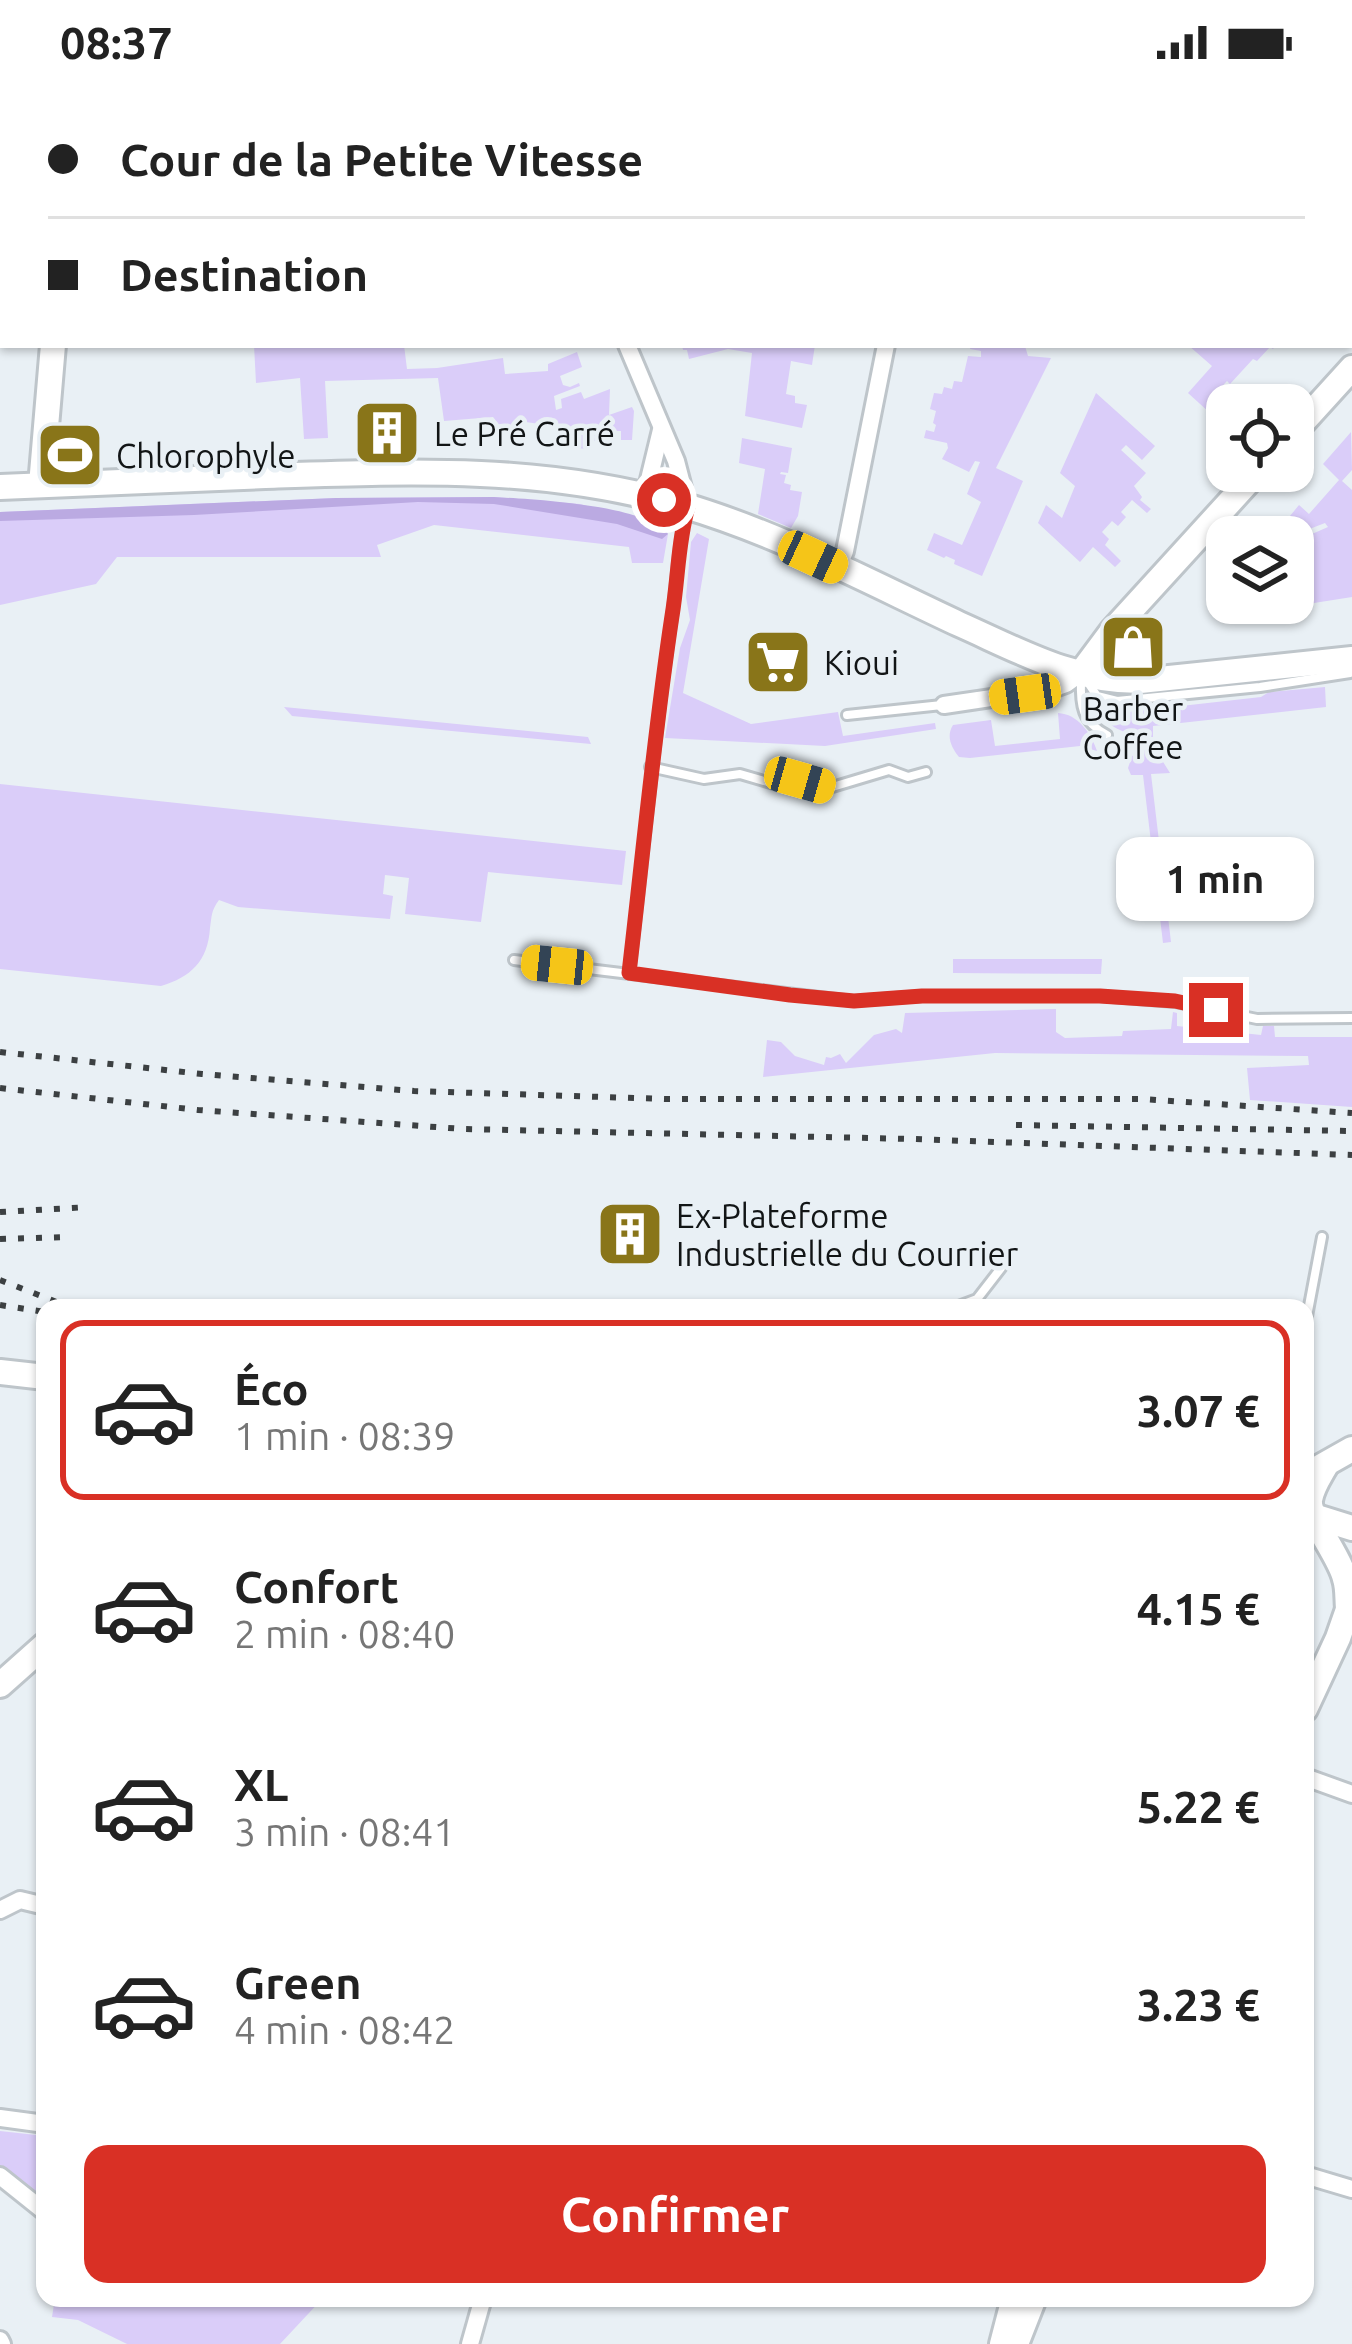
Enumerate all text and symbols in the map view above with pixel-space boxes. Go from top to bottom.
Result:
text: 08:37 [60,17,173,68]
text: Cour de la Petite Vitesse [120,134,643,185]
text: Destination [120,249,368,300]
map controls [1206,384,1314,624]
button: locate [1206,384,1314,492]
building icon: Le Pré Carré [352,398,422,468]
place label: Le Pré Carré [434,415,615,452]
sports icon: Chlorophyle [35,420,105,490]
place label: Chlorophyle [116,437,295,474]
route start [637,473,691,527]
button: layers [1206,516,1314,624]
car [773,525,853,589]
shop icon: Barber Coffee [1098,612,1168,682]
supermarket icon: Kioui [743,627,813,697]
place label: Kioui [824,644,899,681]
car [987,671,1063,717]
place label: Barber Coffee [1082,690,1184,765]
car [760,753,840,807]
callout: 1 min [1117,836,1315,920]
text: 1 min [1166,857,1264,900]
car [519,943,595,987]
route end [1189,983,1243,1037]
place label: Ex-Plateforme Industrielle du Courrier [676,1197,1019,1272]
building icon: Ex-Plateforme Industrielle du Courrier [595,1199,665,1269]
icon: car [90,1356,198,1464]
text: Éco [234,1363,309,1414]
text: 3.07 € [1137,1385,1260,1436]
text: 1 min · 08:39 [234,1414,455,1457]
icon: car [90,1554,198,1662]
text: Confort [234,1561,399,1612]
text: 4.15 € [1137,1583,1260,1634]
text: 2 min · 08:40 [234,1612,455,1655]
icon: car [90,1752,198,1860]
text: XL [234,1759,288,1810]
text: 5.22 € [1137,1781,1260,1832]
text: 3 min · 08:41 [234,1810,455,1853]
icon: car [90,1950,198,2058]
text: Green [234,1957,361,2008]
text: 3.23 € [1137,1979,1260,2030]
text: 4 min · 08:42 [234,2008,455,2051]
button: Confirmer [84,2145,1266,2283]

